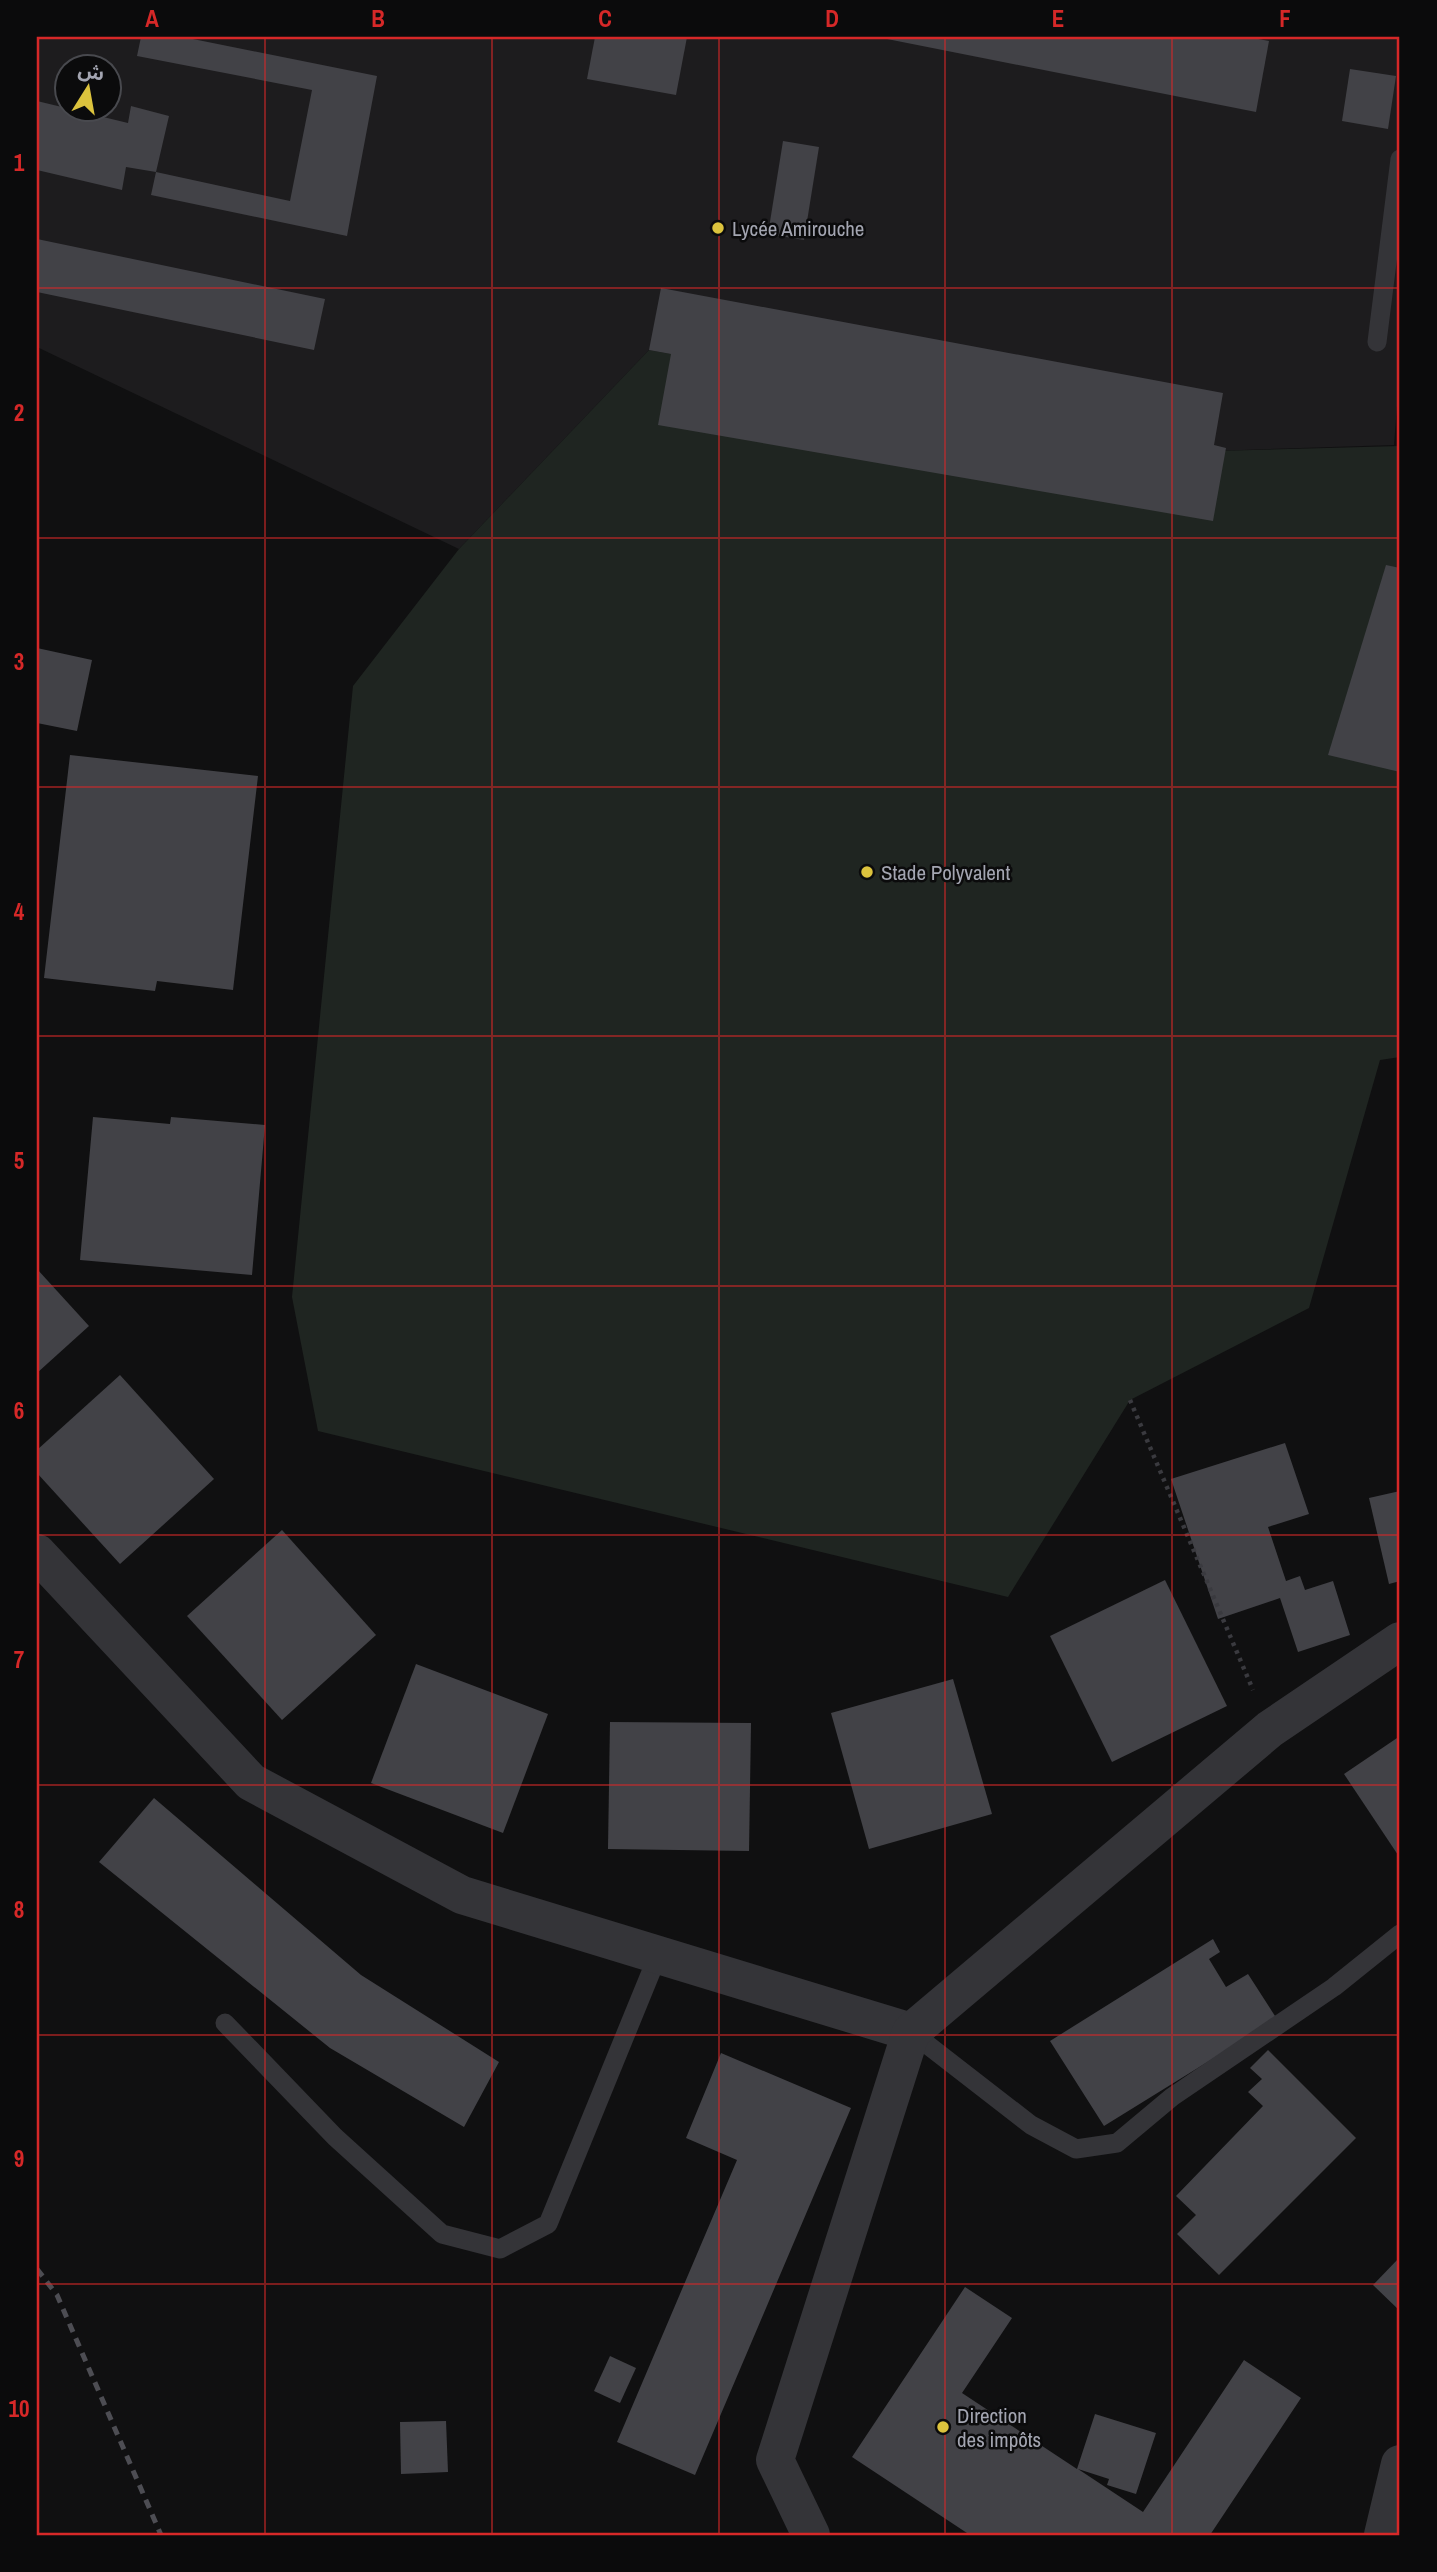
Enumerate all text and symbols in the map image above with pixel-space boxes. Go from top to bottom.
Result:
text: A [145,3,159,34]
text: B [371,3,385,34]
text: C [598,3,612,34]
text: D [825,3,839,34]
text: E [1052,3,1064,34]
text: F [1279,3,1291,34]
north arrow [52,52,122,122]
text: ش [76,56,107,87]
text: 1 [14,147,25,178]
place label: Lycée Amirouche [732,214,864,243]
marker: Lycée Amirouche [710,220,726,236]
text: 2 [14,397,24,428]
text: 3 [14,646,24,677]
place label: Stade Polyvalent [881,858,1010,887]
marker: Stade Polyvalent [859,864,875,880]
text: 4 [14,896,25,927]
text: 5 [14,1145,24,1176]
text: 6 [14,1395,24,1426]
text: 7 [14,1644,24,1675]
text: 8 [14,1894,24,1925]
text: 9 [14,2143,24,2174]
text: 10 [9,2393,29,2424]
place label: Direction des impôts [957,2401,1041,2454]
marker: Direction des impôts [935,2419,951,2435]

